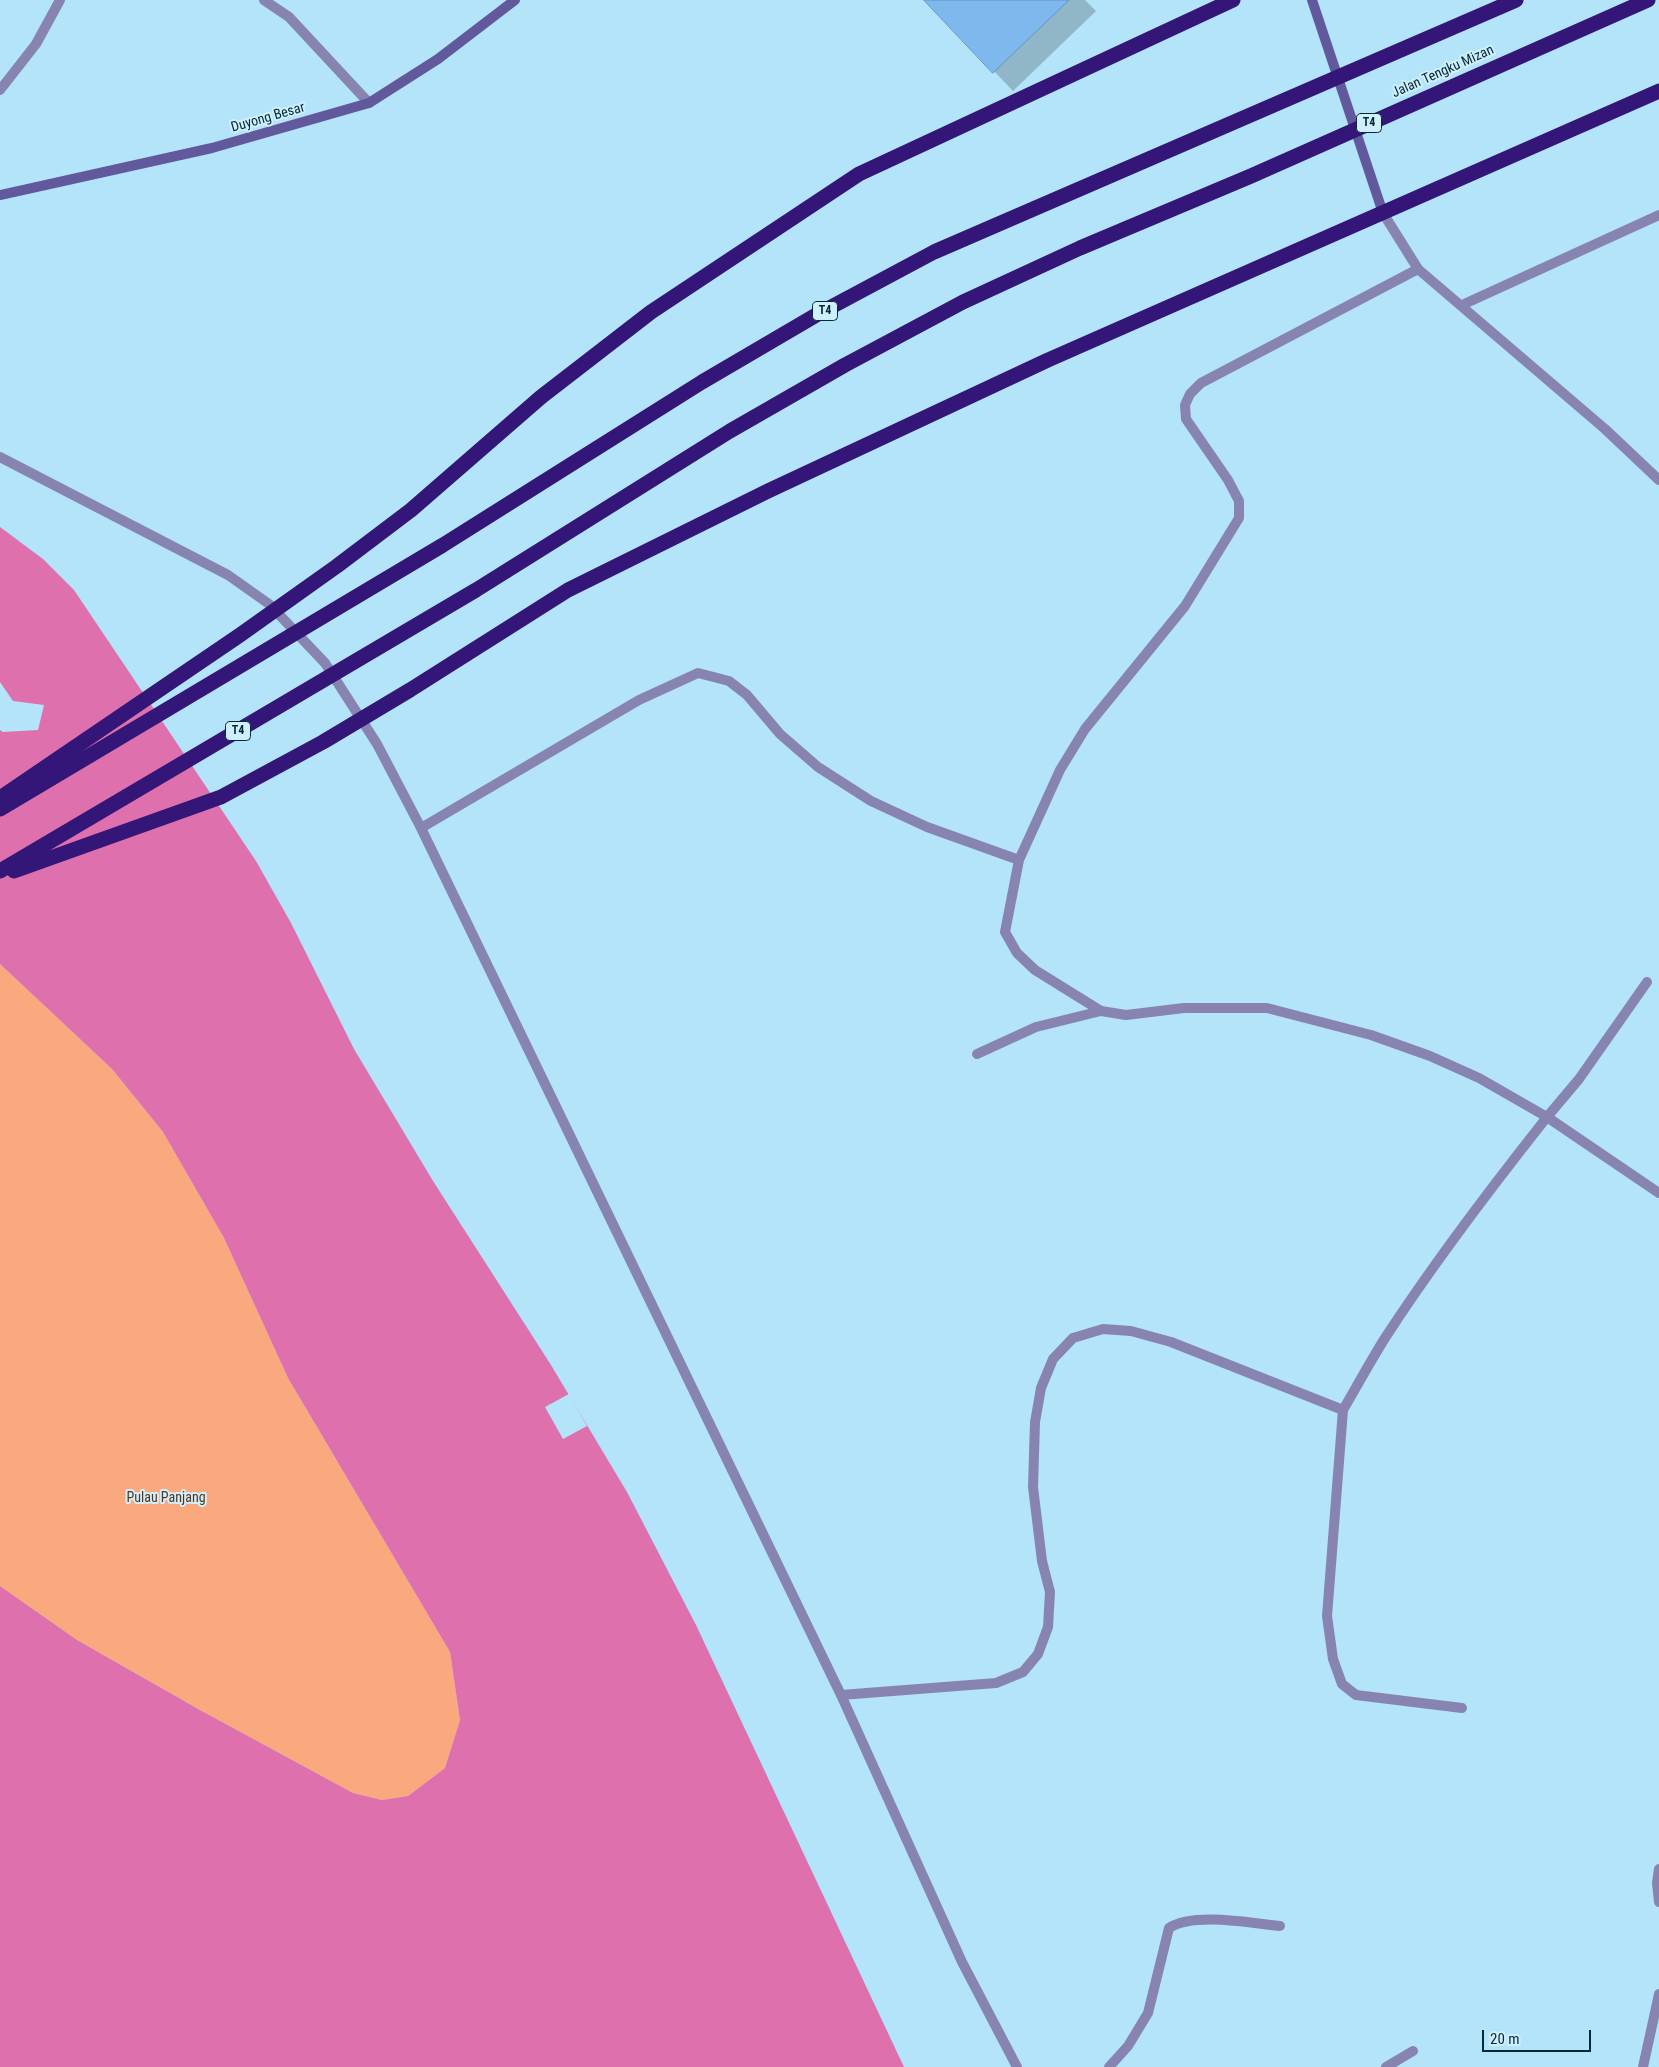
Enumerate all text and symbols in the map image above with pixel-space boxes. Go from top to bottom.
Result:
street label: Jalan Tengku Mizan [1389,42,1497,102]
street label: Duyong Besar [229,99,307,137]
road number: T4 [1356,114,1382,132]
road number: T4 [812,302,838,321]
road number: T4 [226,721,250,740]
park label: Pulau Panjang [126,1490,206,1506]
scale bar [1484,2020,1593,2052]
text: 20 m [1490,2030,1520,2048]

